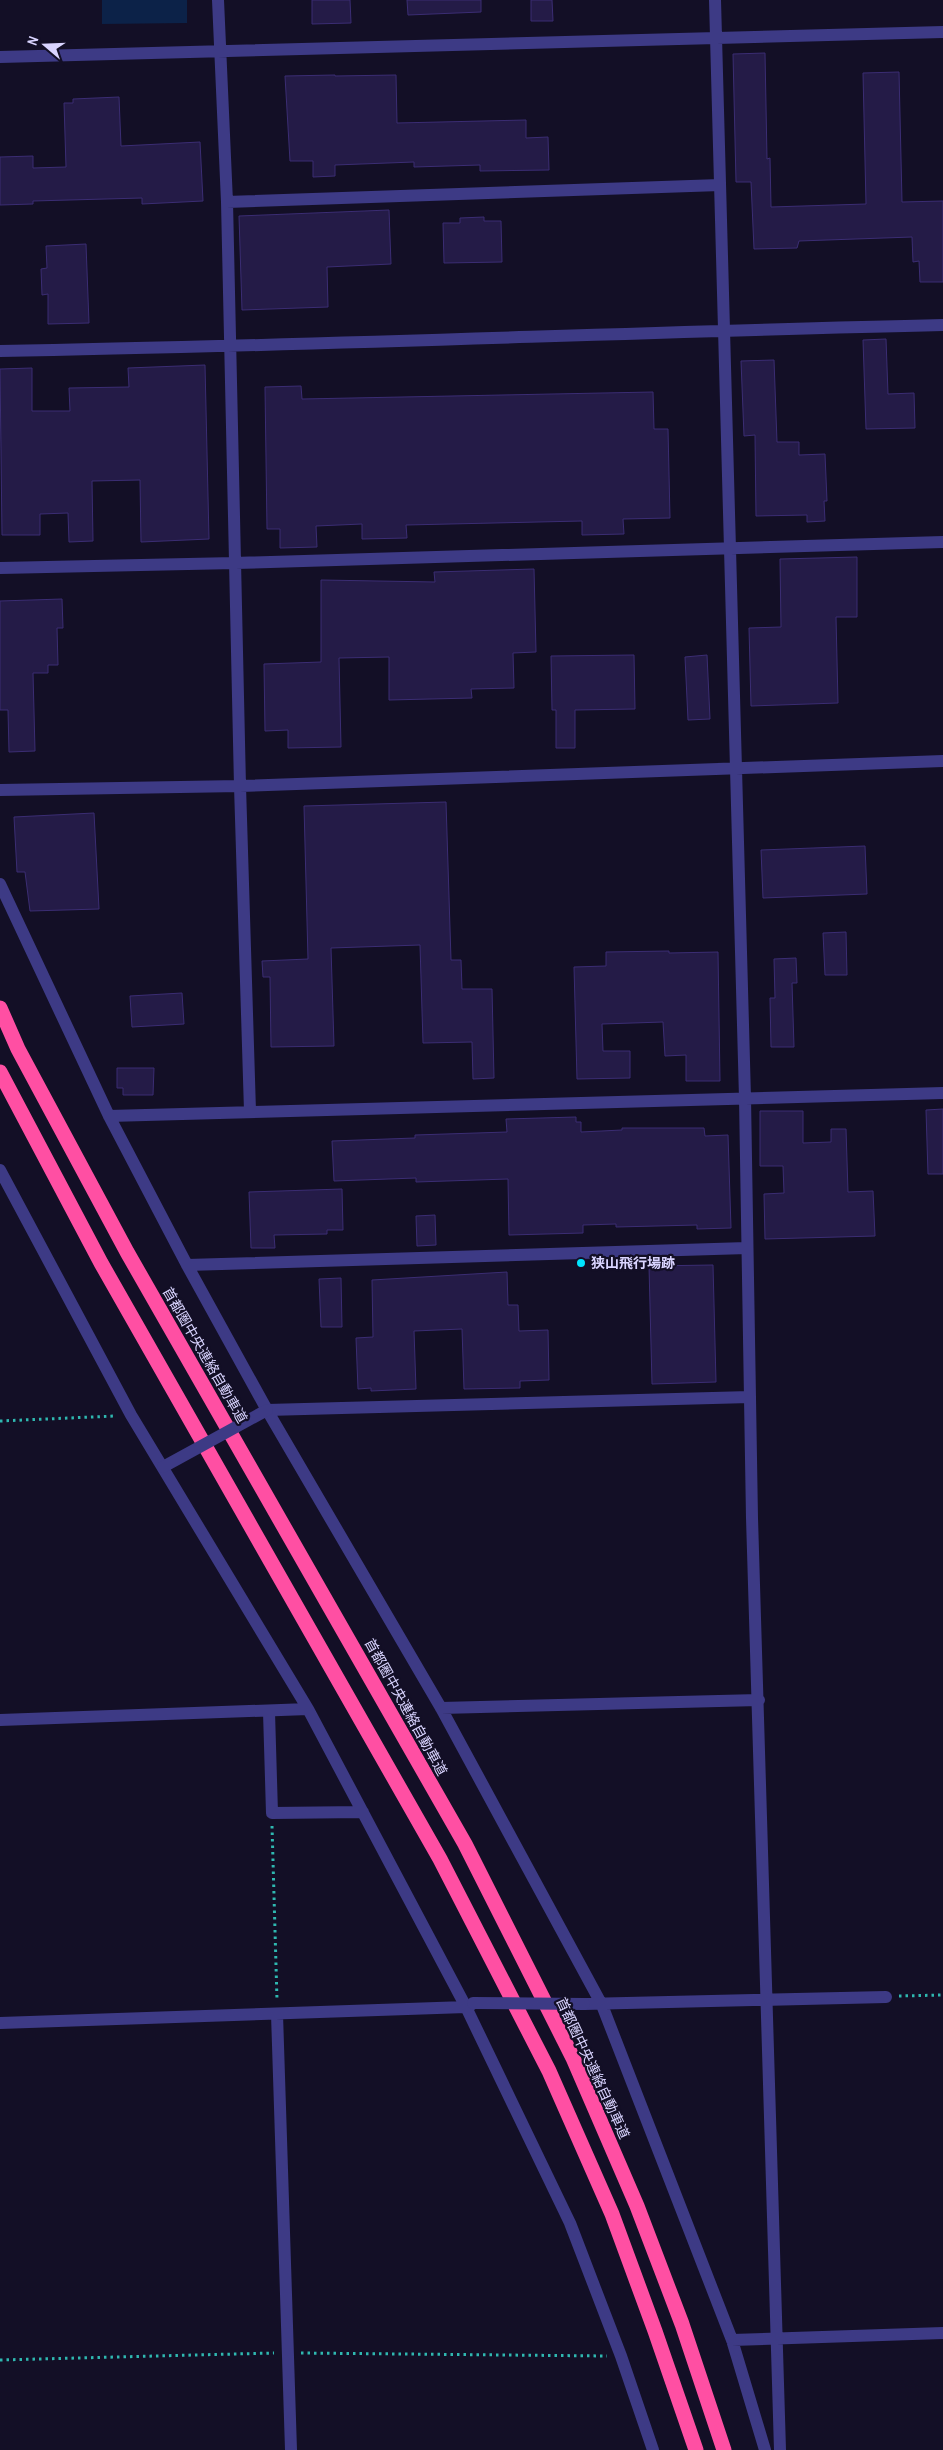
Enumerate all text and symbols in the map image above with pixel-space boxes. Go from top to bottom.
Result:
north arrow [20,20,70,70]
text: N [23,34,43,48]
place label: 狭山飛行場跡 [591,1254,675,1272]
marker: 狭山飛行場跡 [575,1257,587,1269]
street label: 首都圏中央連絡自動車道 [159,1284,251,1426]
street label: 首都圏中央連絡自動車道 [361,1635,451,1779]
street label: 首都圏中央連絡自動車道 [552,1994,634,2142]

